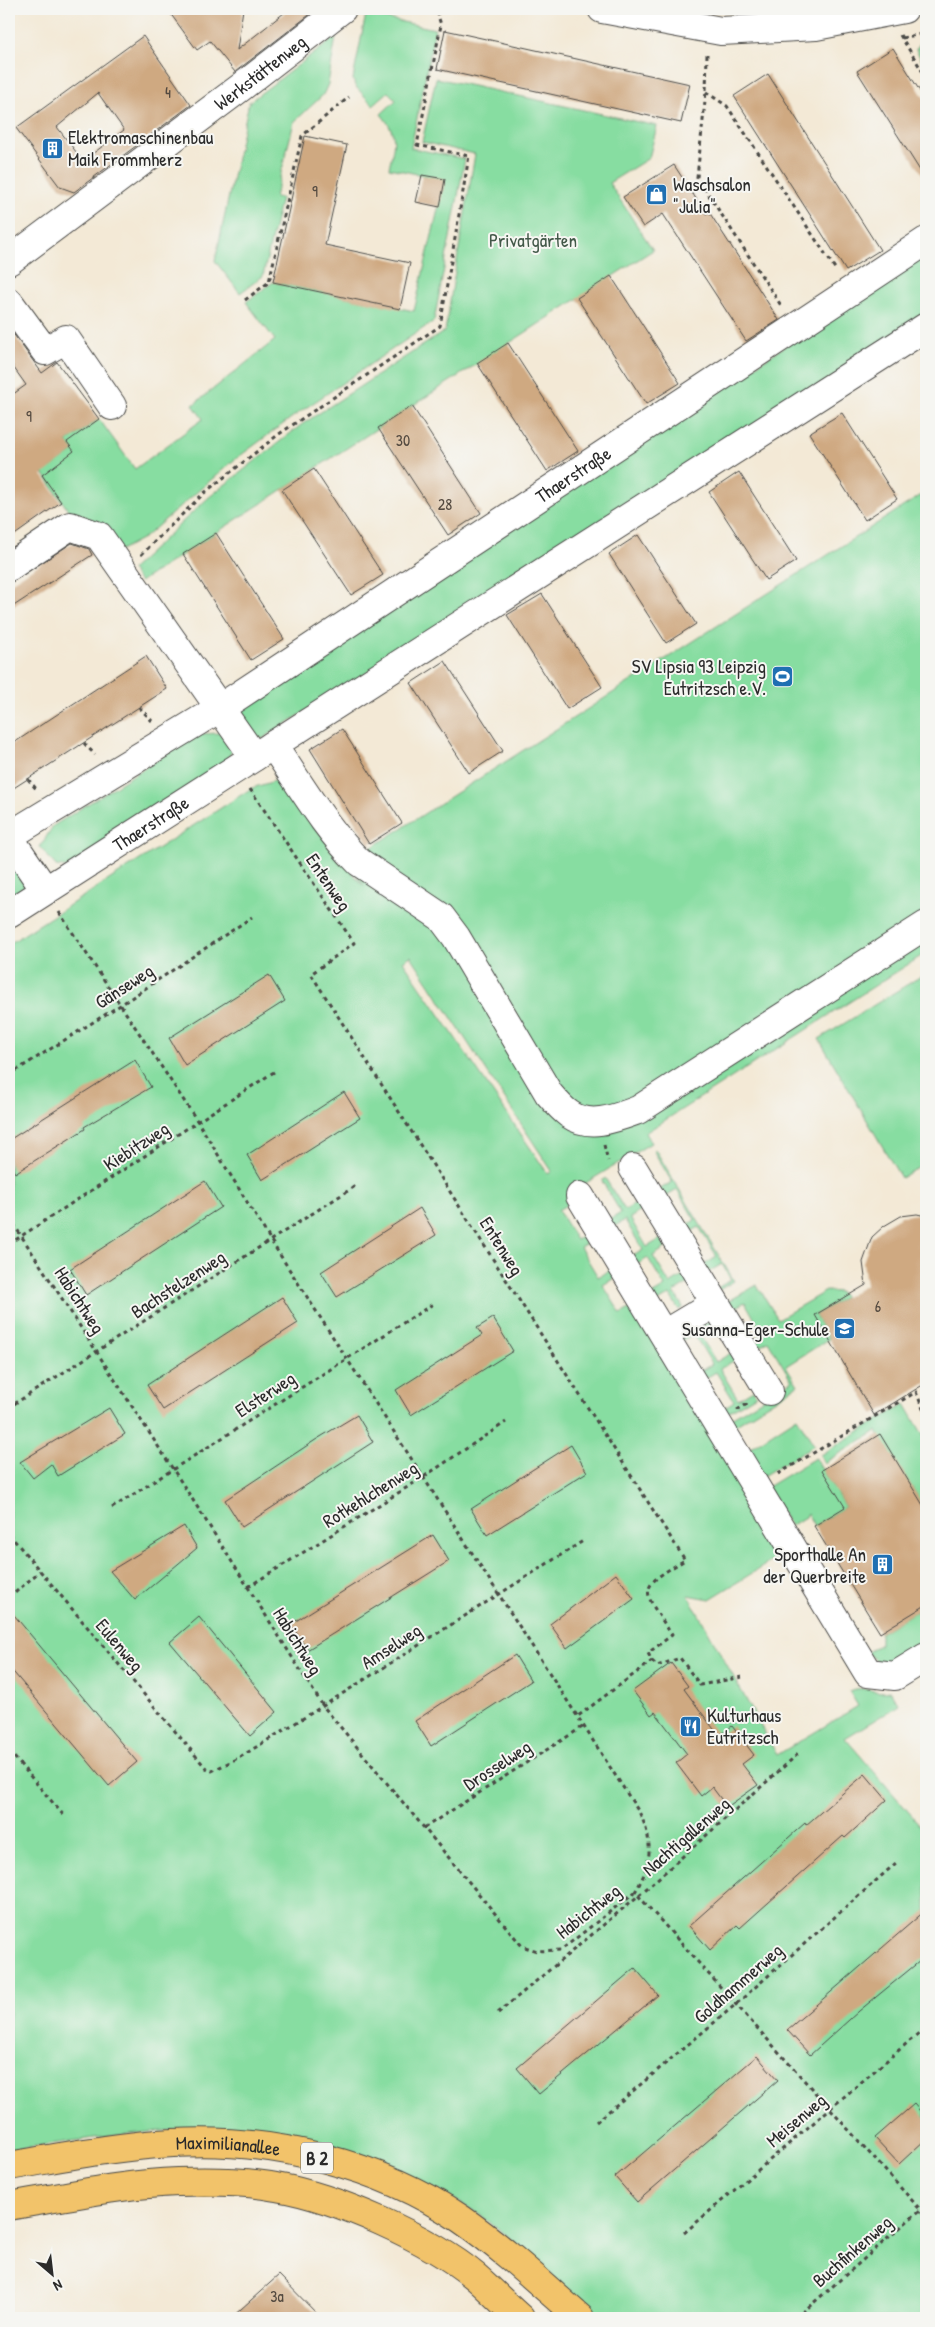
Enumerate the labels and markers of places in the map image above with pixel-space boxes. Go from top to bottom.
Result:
place label: Elektromaschinenbau Maik Frommherz [68,124,214,172]
building icon: Elektromaschinenbau Maik Frommherz [40,136,64,160]
place label: Waschsalon "Julia" [673,171,751,219]
shop icon: Waschsalon "Julia" [645,183,669,207]
place label: SV Lipsia 93 Leipzig Eutritzsch e.V. [632,653,766,701]
sports icon: SV Lipsia 93 Leipzig Eutritzsch e.V. [770,665,794,689]
place label: Susanna-Eger-Schule [682,1316,829,1342]
school or university icon: Susanna-Eger-Schule [833,1317,857,1341]
place label: Sporthalle An der Querbreite [763,1541,866,1589]
building icon: Sporthalle An der Querbreite [870,1553,894,1577]
place label: Kulturhaus Eutritzsch [707,1702,781,1750]
restaurant icon: Kulturhaus Eutritzsch [679,1714,703,1738]

